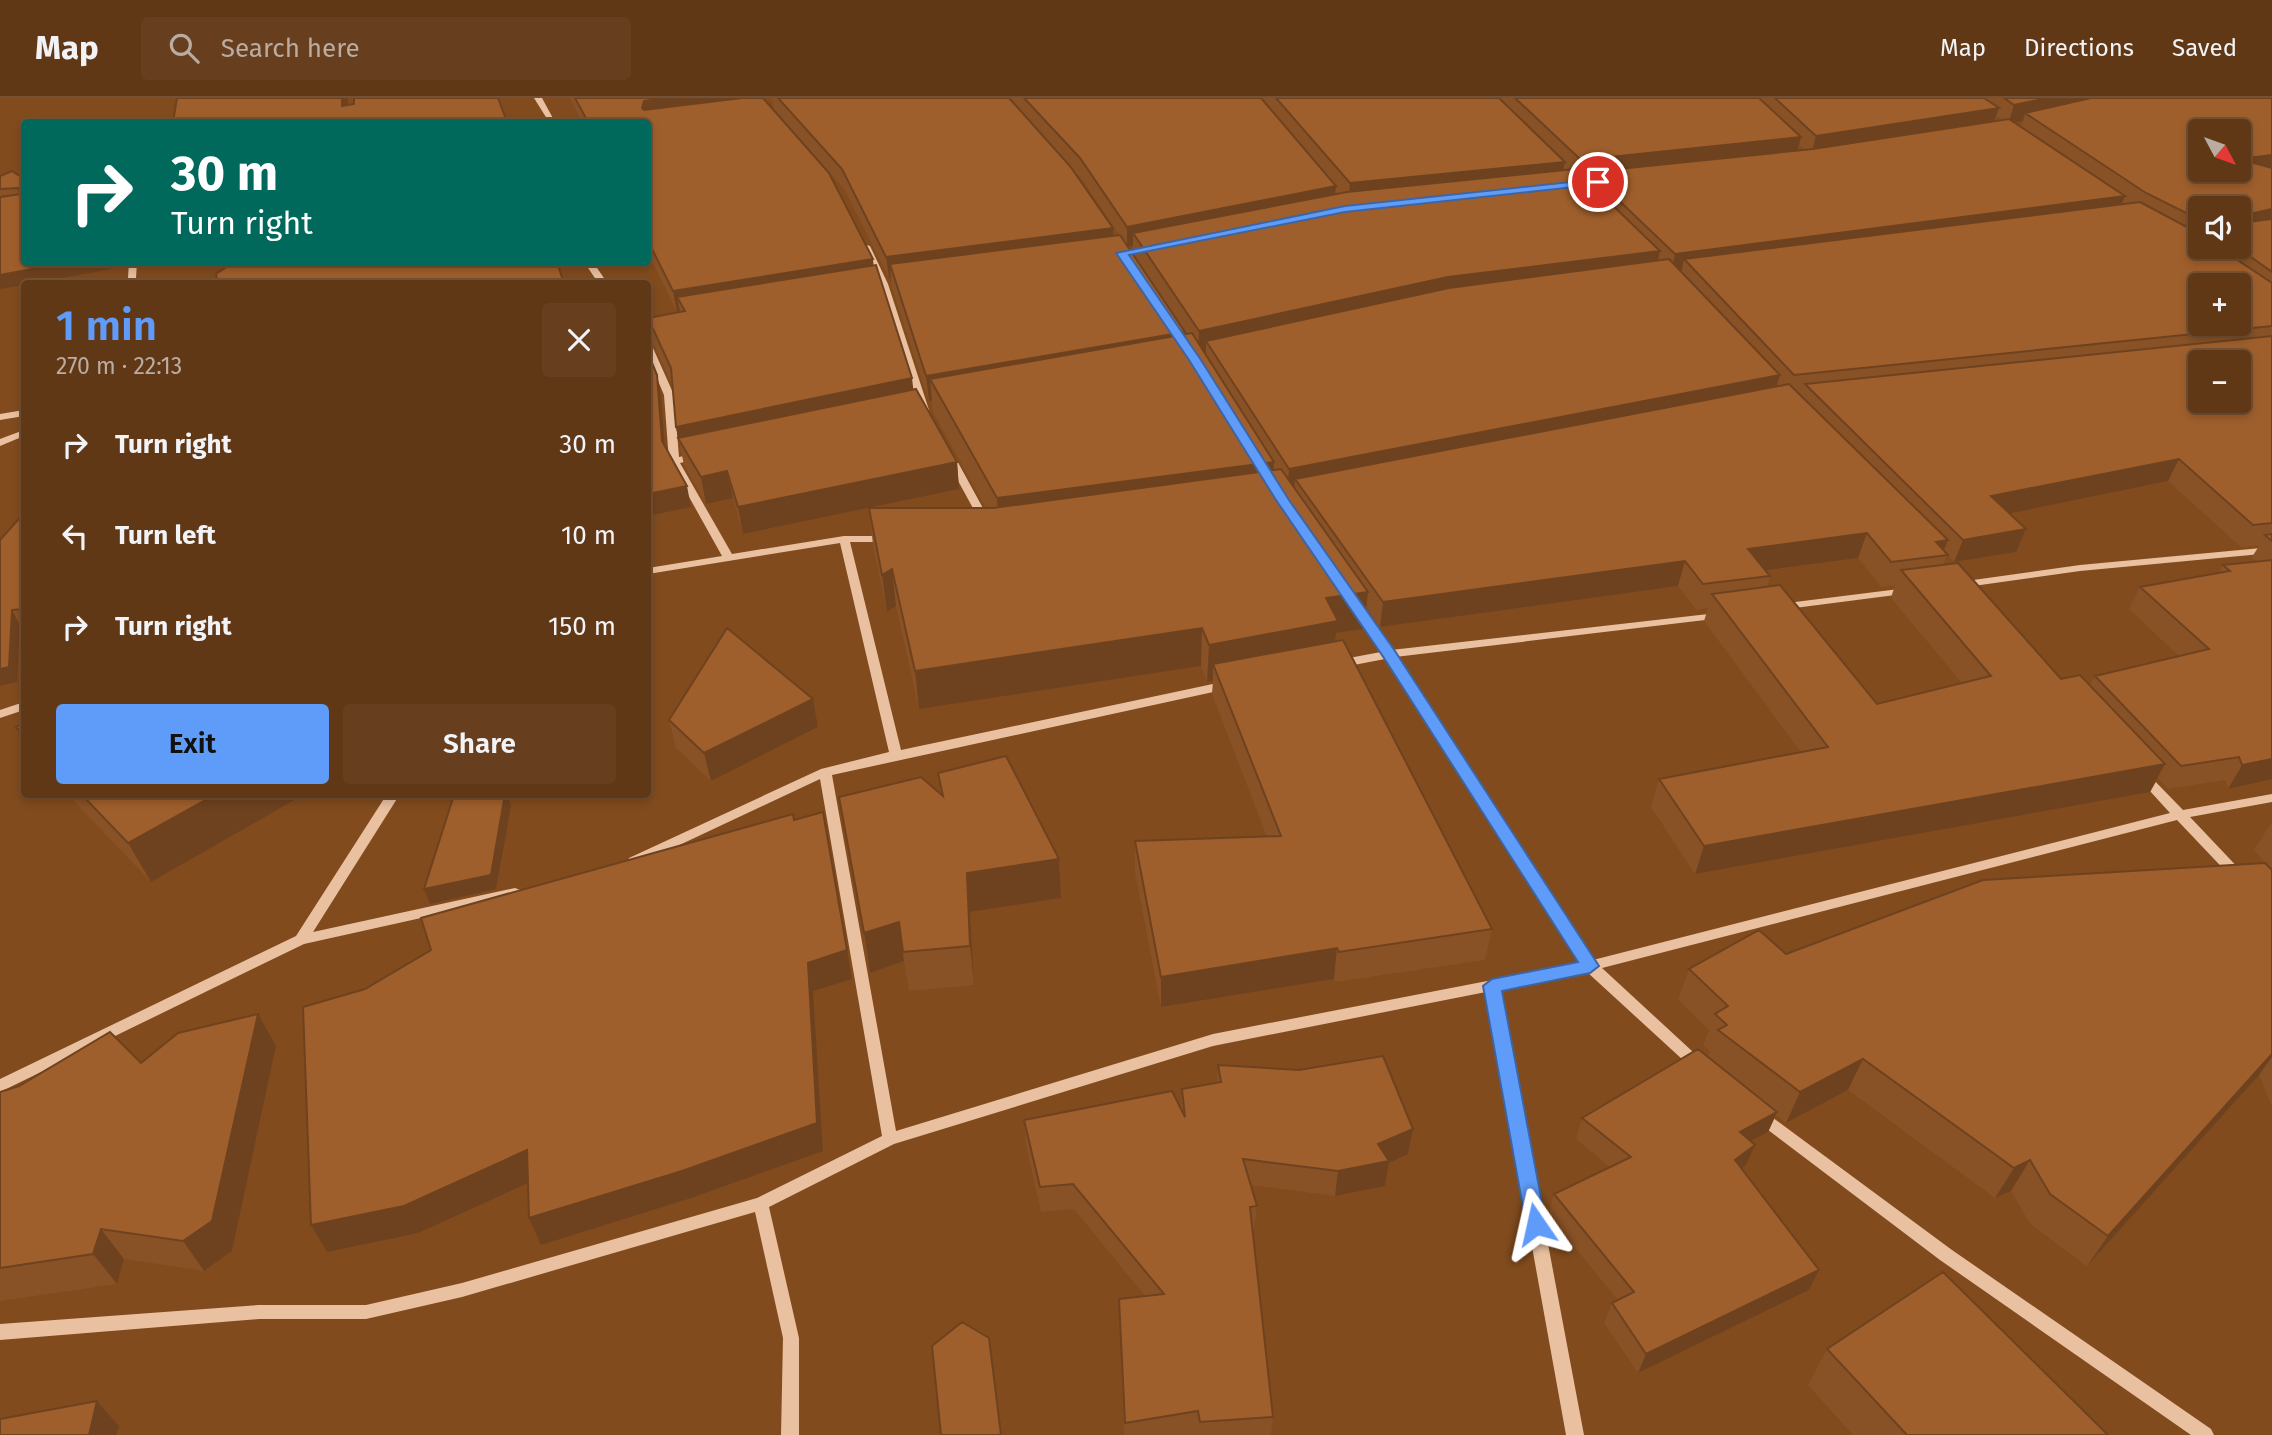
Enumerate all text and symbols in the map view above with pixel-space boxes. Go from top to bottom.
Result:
search box [141,17,631,80]
text: Map [35,28,99,68]
icon: search [165,29,203,67]
text: Search here [221,33,360,64]
text: Map [1940,34,1986,62]
text: Directions [2024,34,2134,62]
text: Saved [2172,34,2237,62]
north arrow [2188,119,2250,182]
map controls [2188,119,2251,413]
text: 30 m [171,144,278,203]
icon: right [56,147,147,238]
pin [1568,152,1628,212]
icon: arrive [1579,163,1617,201]
button: sound [2188,196,2251,259]
text: Turn right [171,204,313,242]
button: + [2188,273,2251,336]
text: 1 min [56,301,157,351]
button: close [542,303,616,377]
button: − [2188,350,2251,413]
text: 270 m · 22:13 [56,352,182,380]
icon: right [56,426,94,464]
text: Turn right [115,429,232,460]
text: 30 m [559,429,616,460]
icon: left [56,517,94,555]
text: Turn left [115,520,216,551]
text: 10 m [561,520,616,551]
icon: right [56,608,94,646]
text: Turn right [115,611,232,642]
text: 150 m [548,611,616,642]
button: Exit [56,704,329,784]
button: Share [343,704,616,784]
position arrow [1499,1187,1573,1261]

